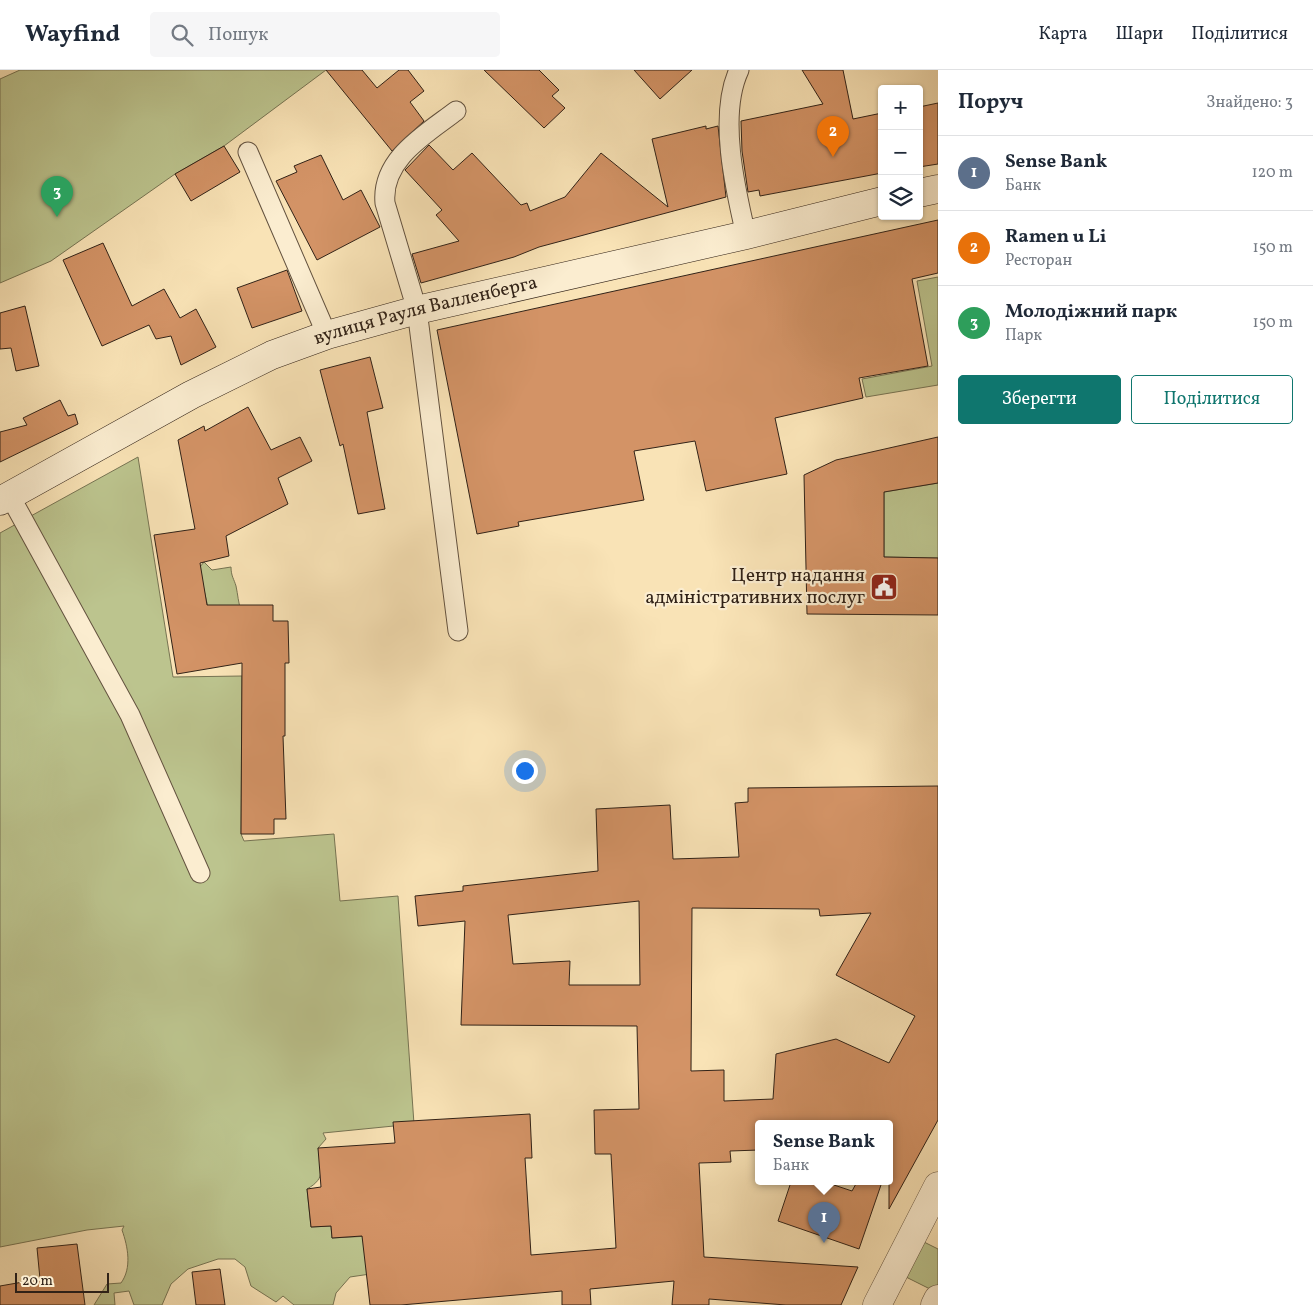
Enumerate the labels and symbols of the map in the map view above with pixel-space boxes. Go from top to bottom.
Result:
pin: 2 [817,116,849,157]
pin: 3 [41,176,73,217]
street label: вулиця Рауля Валленберга [310,270,540,352]
place label: Центр надання адміністративних послуг [645,563,866,611]
public building icon: Центр надання адміністративних послуг [869,572,899,602]
your location [512,758,538,784]
pin: 1 [808,1202,840,1243]
scale bar [15,1270,109,1293]

